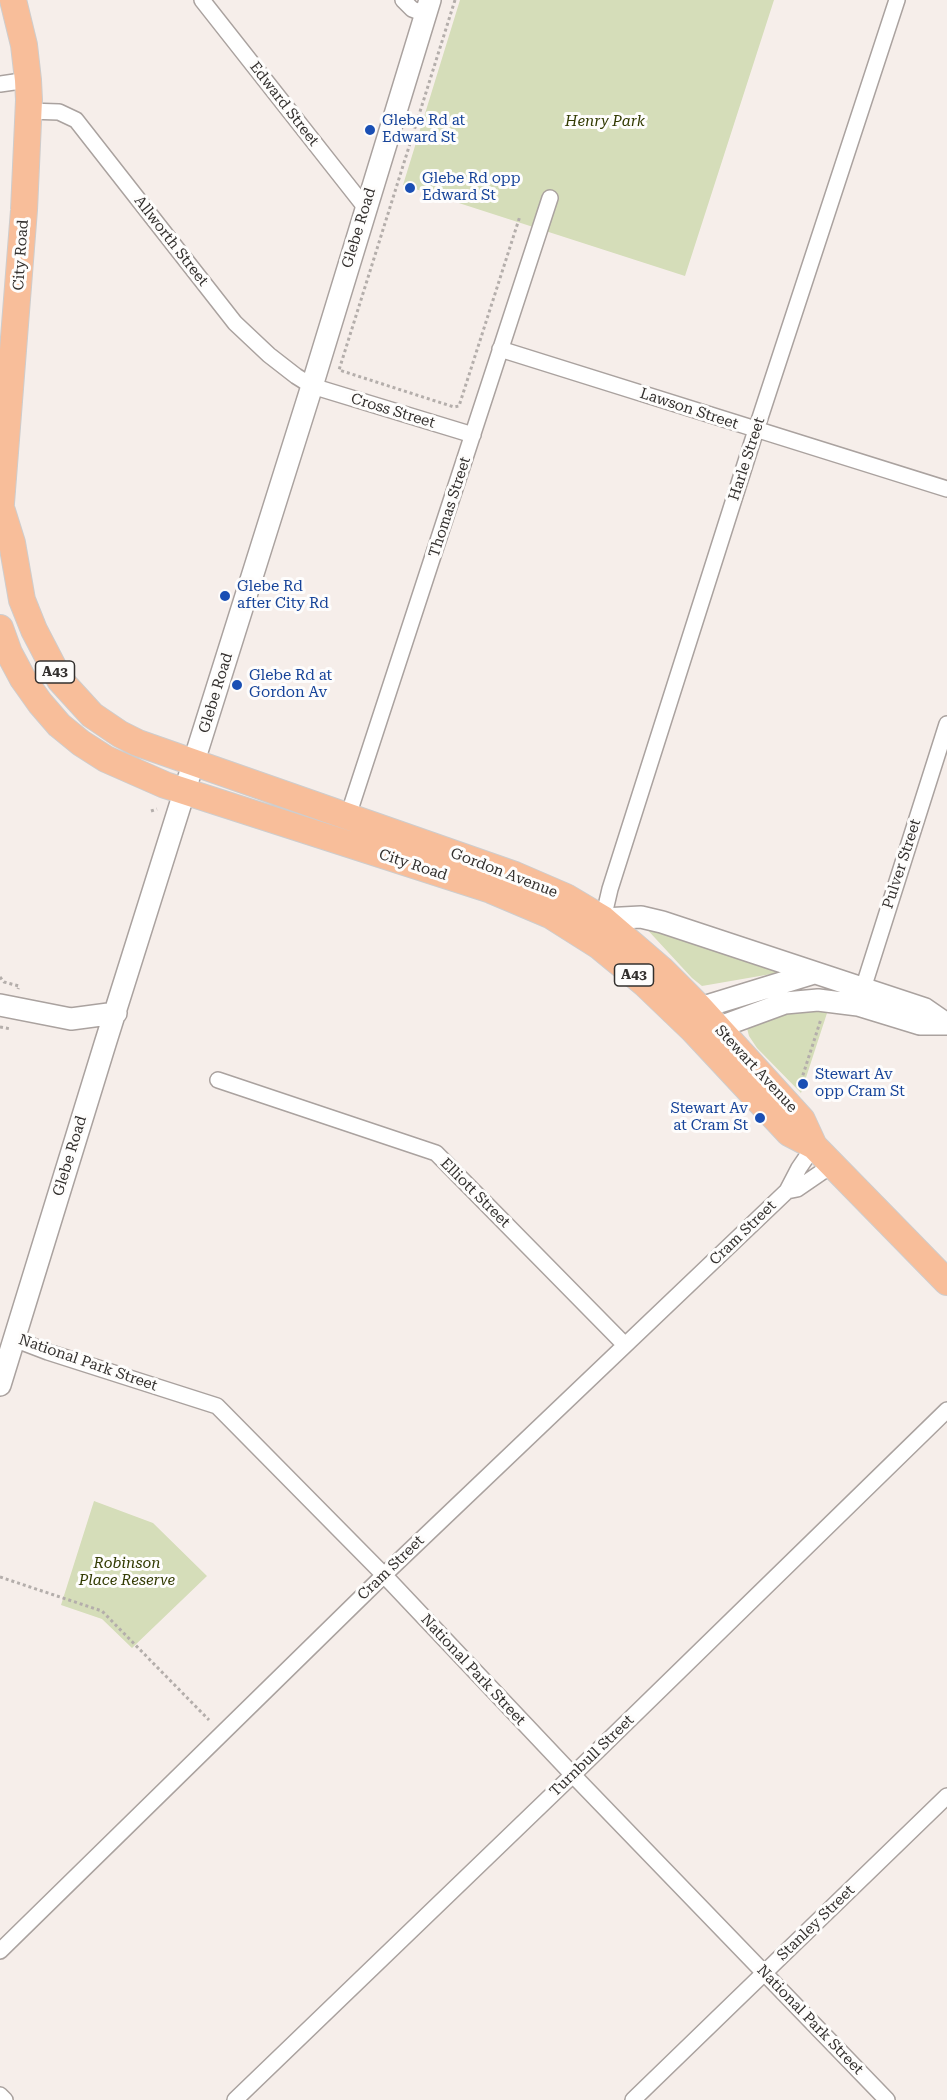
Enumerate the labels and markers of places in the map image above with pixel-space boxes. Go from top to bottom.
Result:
place label: Glebe Rd at Edward St [382,112,465,147]
marker: Glebe Rd at Edward St [363,123,377,137]
place label: Glebe Rd opp Edward St [422,170,520,205]
marker: Glebe Rd opp Edward St [403,181,417,195]
place label: Glebe Rd after City Rd [237,578,329,613]
marker: Glebe Rd after City Rd [218,589,232,603]
place label: Glebe Rd at Gordon Av [249,667,332,702]
marker: Glebe Rd at Gordon Av [230,678,244,692]
place label: Stewart Av opp Cram St [815,1066,905,1101]
marker: Stewart Av opp Cram St [796,1077,810,1091]
place label: Stewart Av at Cram St [670,1100,748,1135]
marker: Stewart Av at Cram St [753,1111,767,1125]

